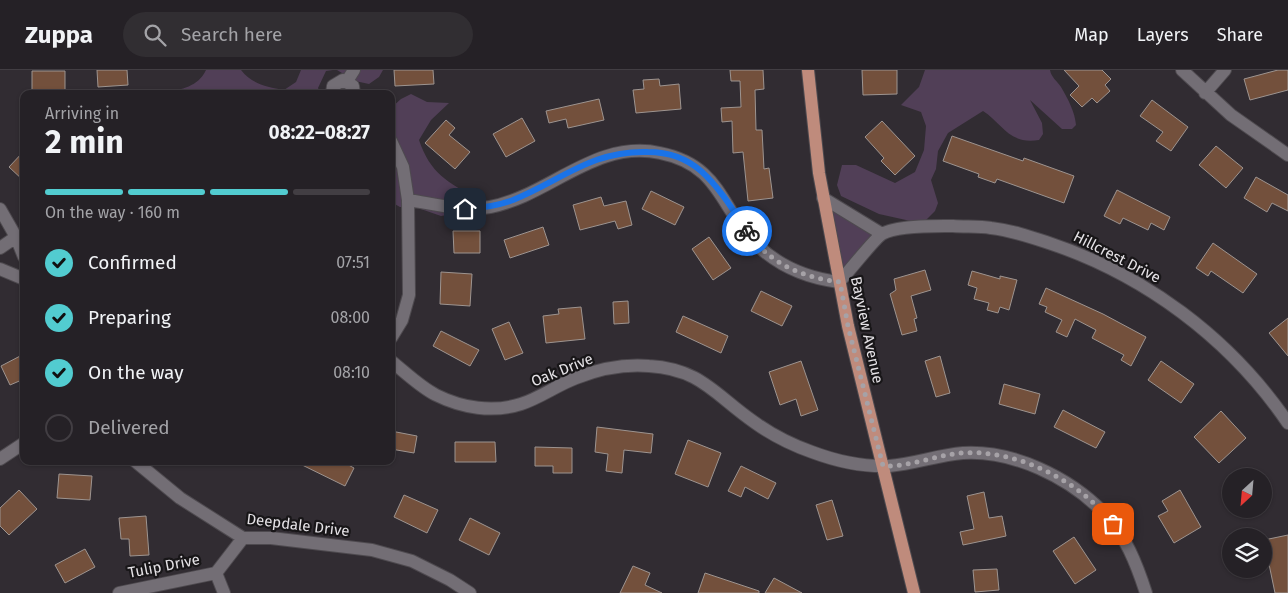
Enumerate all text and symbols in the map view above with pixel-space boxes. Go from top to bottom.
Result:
search box [123,12,473,57]
text: Zuppa [25,21,93,49]
icon: search [141,21,169,49]
text: Search here [181,23,282,46]
text: Map [1074,24,1109,46]
text: Layers [1137,24,1189,46]
text: Share [1217,24,1263,46]
text: Arriving in [45,104,119,123]
text: 08:22–08:27 [269,121,370,144]
text: 2 min [45,123,124,161]
pin [444,188,486,230]
icon: home [451,195,479,223]
text: On the way · 160 m [45,203,180,222]
courier [722,206,772,256]
icon: bike [733,217,761,245]
street label: Hillcrest Drive [1070,227,1164,287]
icon: check [45,249,73,277]
text: Confirmed [88,251,177,274]
text: 07:51 [336,253,370,272]
street label: Bayview Avenue [847,275,887,385]
icon: check [45,304,73,332]
text: Preparing [88,306,171,329]
text: 08:00 [331,308,370,327]
street label: Oak Drive [528,349,596,391]
icon: check [45,359,73,387]
text: On the way [88,361,184,384]
text: 08:10 [333,363,370,382]
text: Delivered [88,416,170,439]
north arrow [1222,468,1272,518]
map controls [1222,468,1272,578]
pin [1092,503,1134,545]
street label: Deepdale Drive [246,510,350,540]
icon: bag [1099,510,1127,538]
button: layers [1222,528,1272,578]
street label: Tulip Drive [127,550,201,582]

